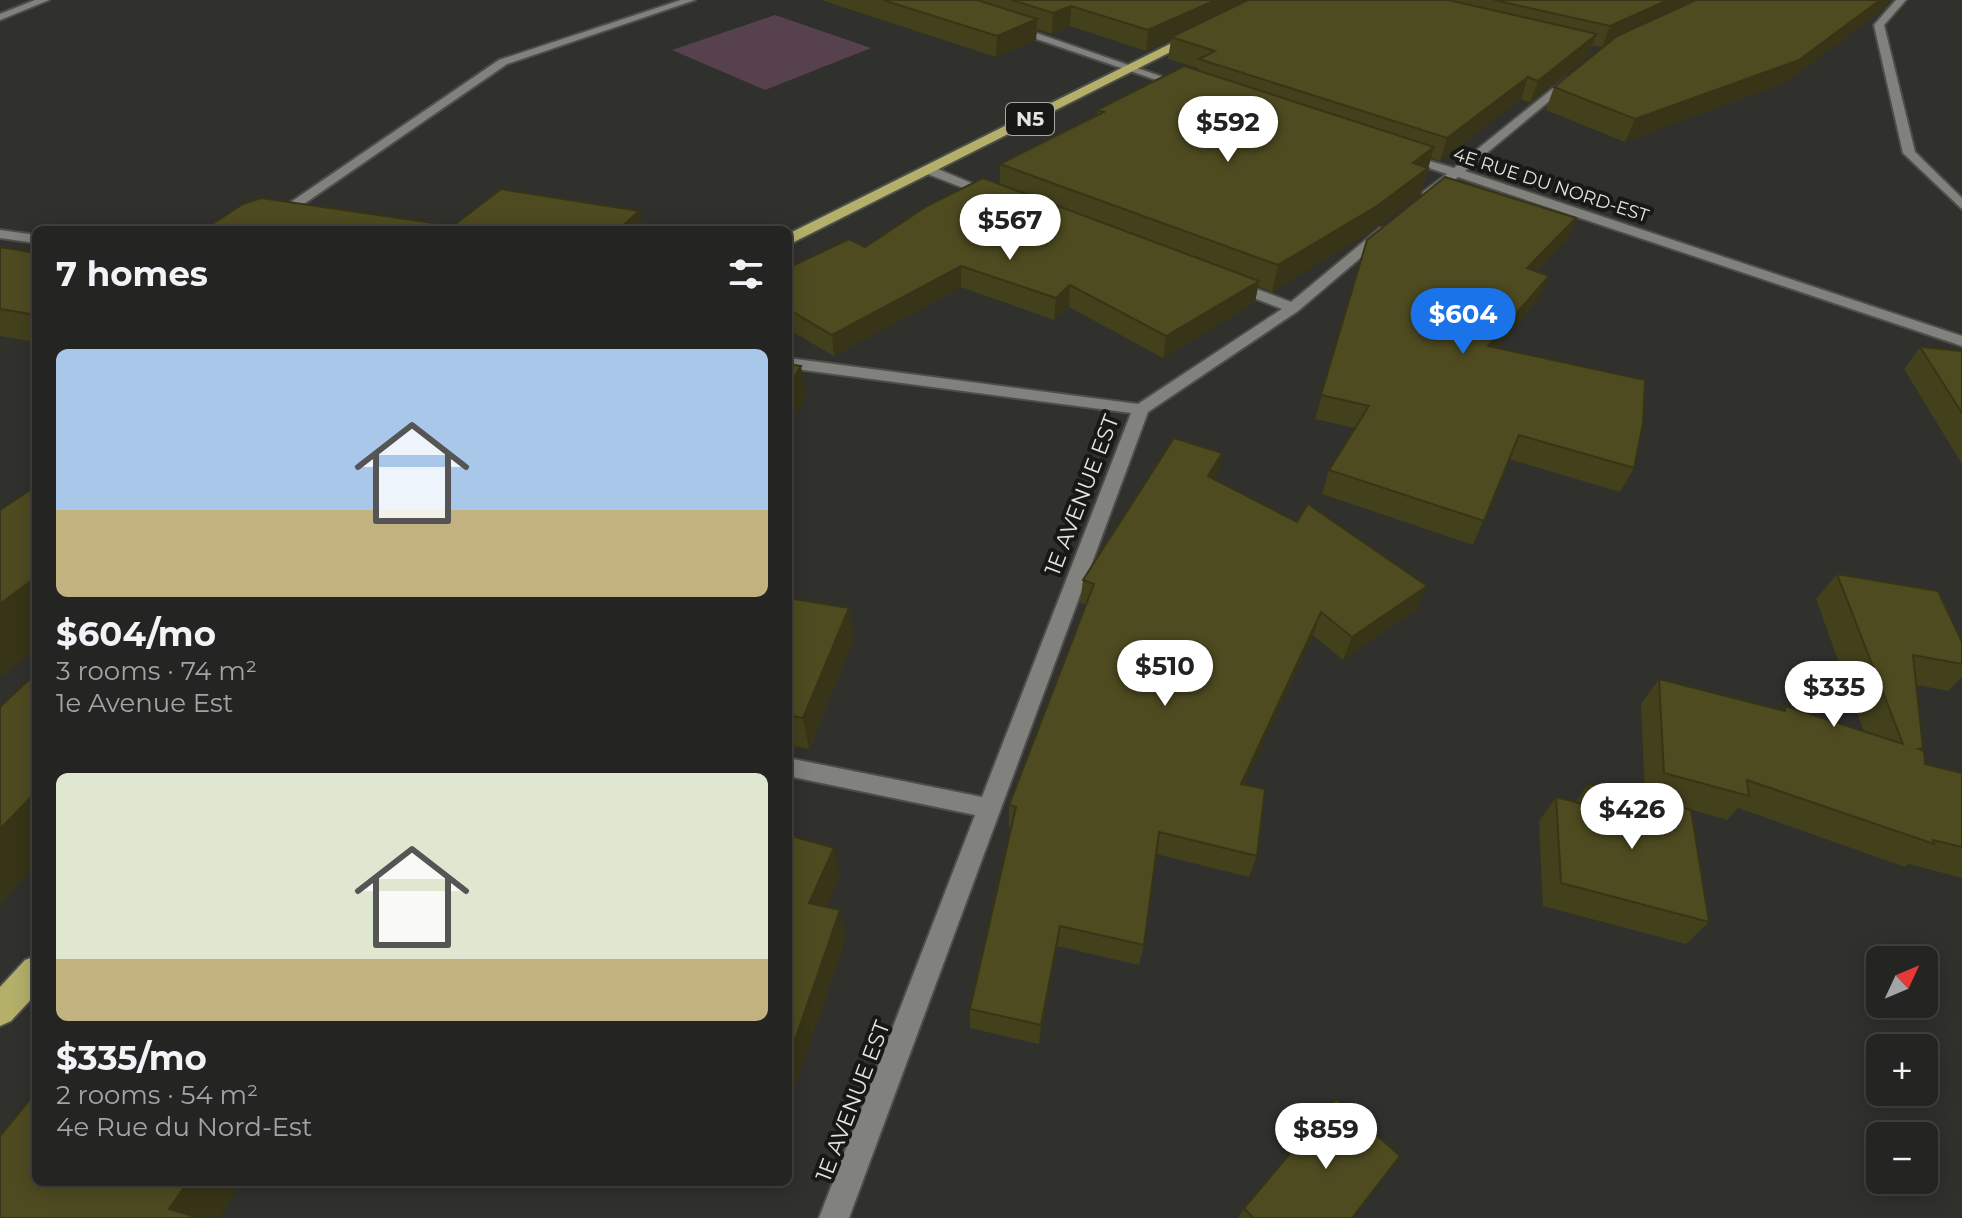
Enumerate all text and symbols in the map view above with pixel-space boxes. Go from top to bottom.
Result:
pin: $592 [1181,96,1275,164]
road number: N5 [1006,103,1054,135]
text: $592 [1196,106,1260,138]
street label: 4E RUE DU NORD-EST [1450,143,1652,227]
pin: $567 [963,194,1057,262]
text: $567 [978,204,1042,236]
icon: filters [724,252,768,296]
text: 7 homes [56,253,208,295]
pin: $604 [1416,288,1510,356]
text: $604 [1429,298,1497,330]
icon: home [340,401,484,545]
street label: 1E AVENUE EST [1039,411,1125,579]
text: $604/mo [56,613,216,655]
pin: $510 [1118,640,1212,708]
text: $510 [1135,650,1195,682]
text: 3 rooms · 74 m² [56,655,257,687]
pin: $335 [1787,661,1881,729]
text: $335 [1803,671,1865,703]
text: 1e Avenue Est [56,687,233,719]
pin: $426 [1585,783,1679,851]
text: $426 [1599,793,1665,825]
icon: home [340,825,484,969]
north arrow [1866,946,1938,1018]
map controls [1866,946,1938,1194]
street label: 1E AVENUE EST [810,1017,896,1185]
button: + [1866,1034,1938,1106]
text: $335/mo [56,1037,207,1079]
text: 2 rooms · 54 m² [56,1079,258,1111]
pin: $859 [1279,1103,1373,1171]
text: 4e Rue du Nord-Est [56,1111,312,1143]
text: $859 [1293,1113,1359,1145]
button: − [1866,1122,1938,1194]

